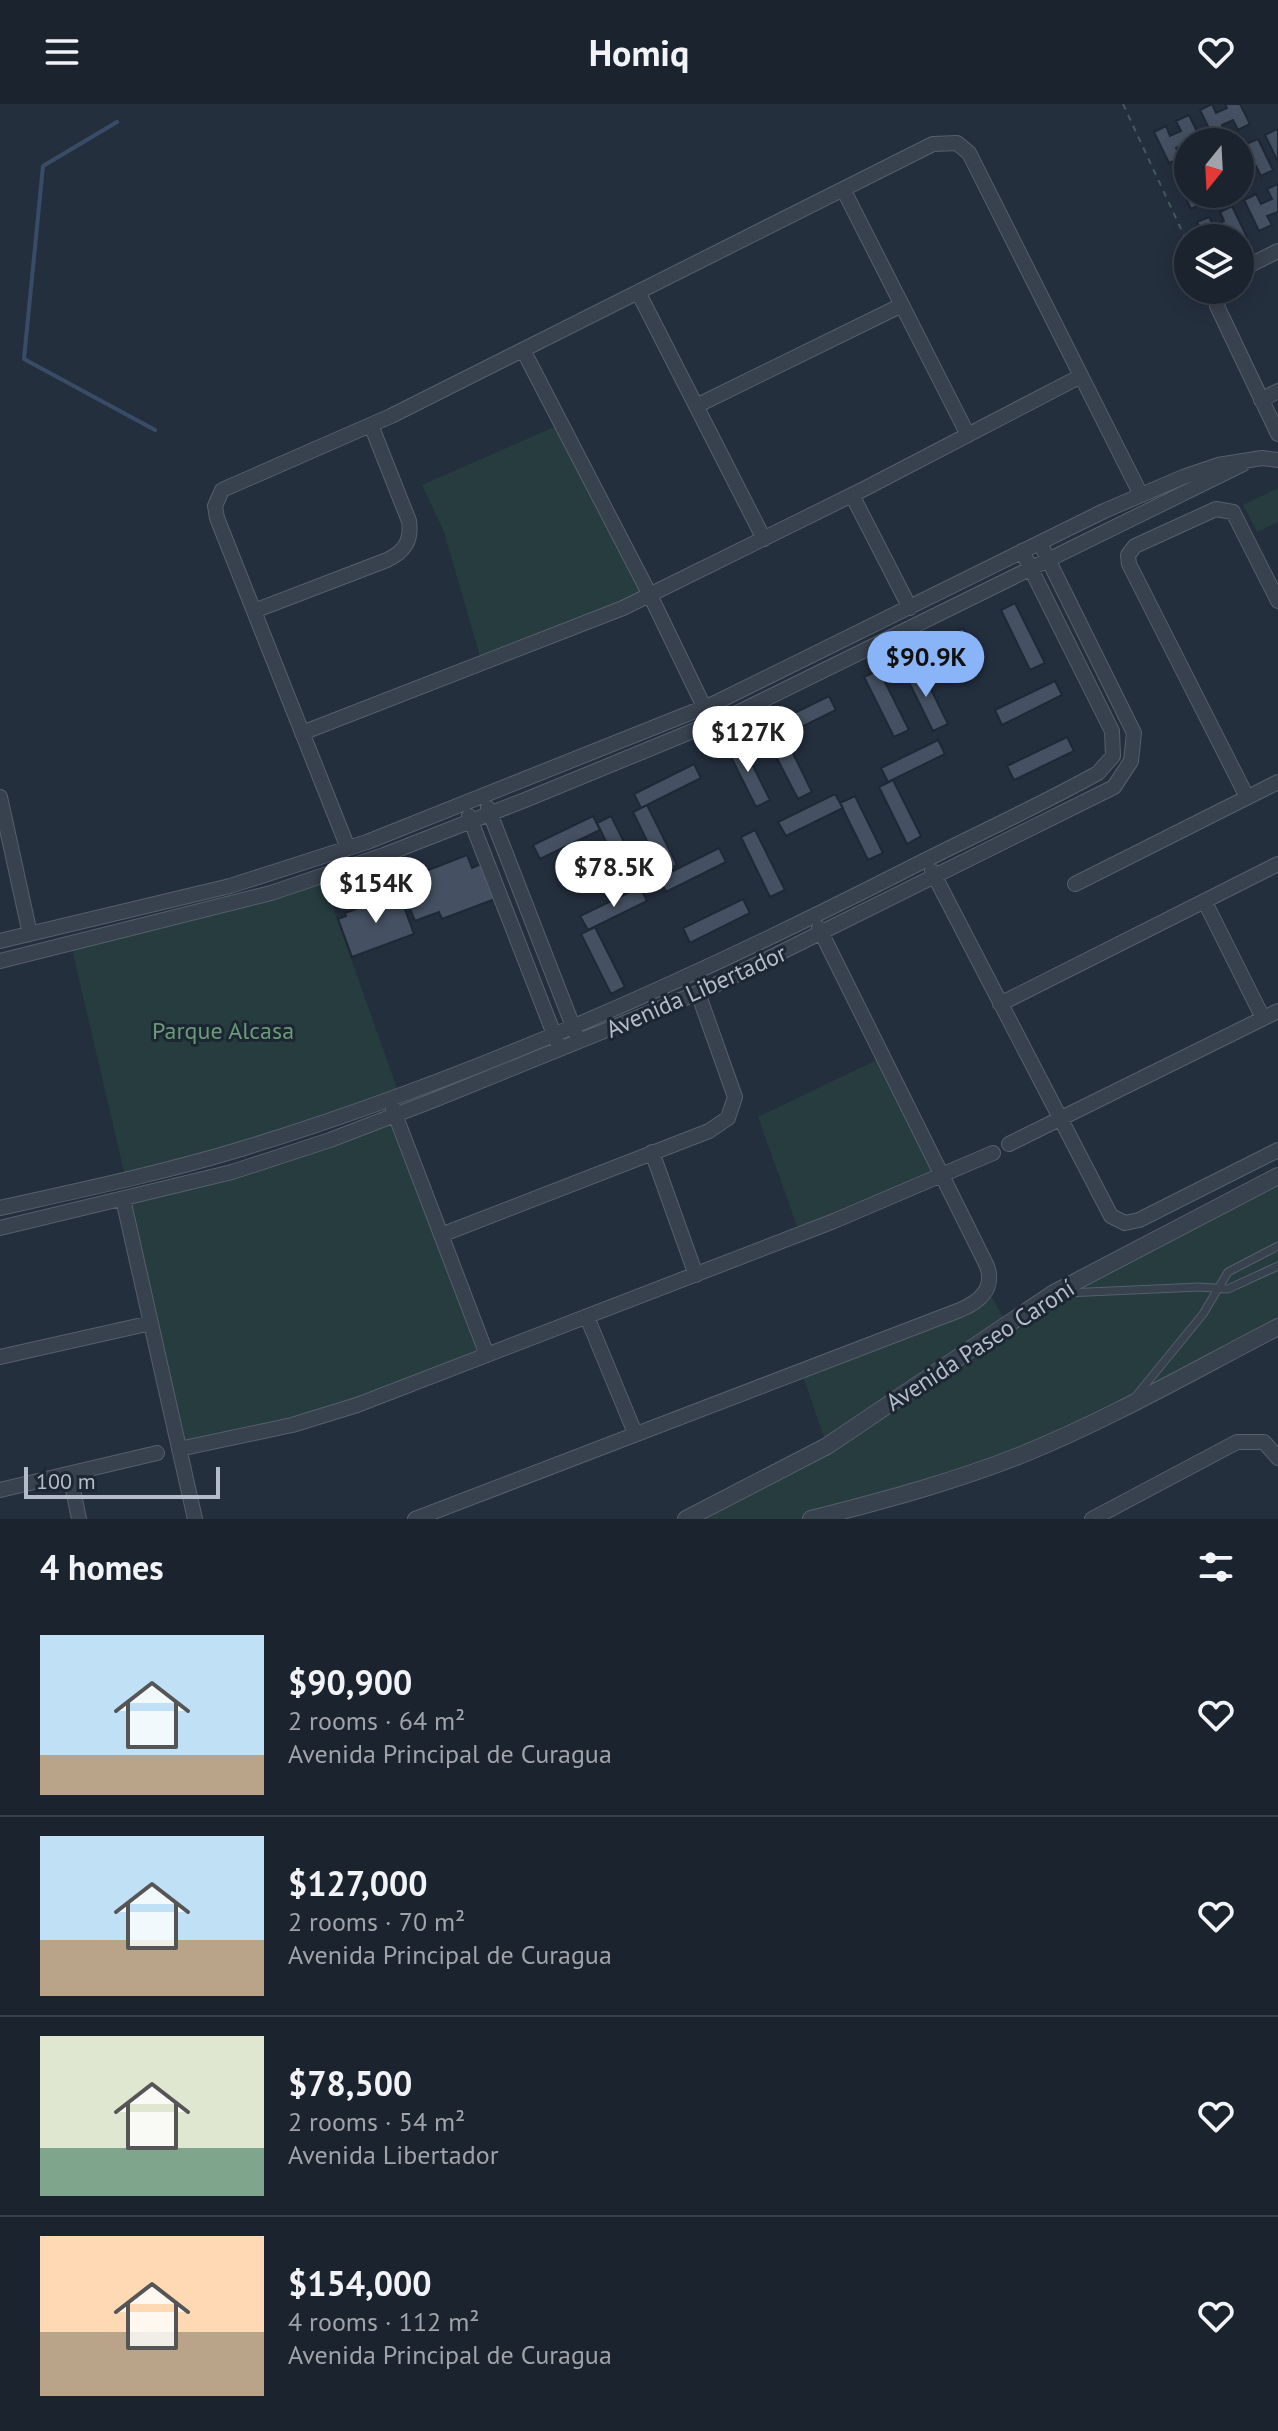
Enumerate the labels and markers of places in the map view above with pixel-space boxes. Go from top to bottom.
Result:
pin: $90.9K [861,631,991,699]
pin: $127K [692,706,804,774]
pin: $78.5K [549,841,679,909]
pin: $154K [320,857,432,925]

